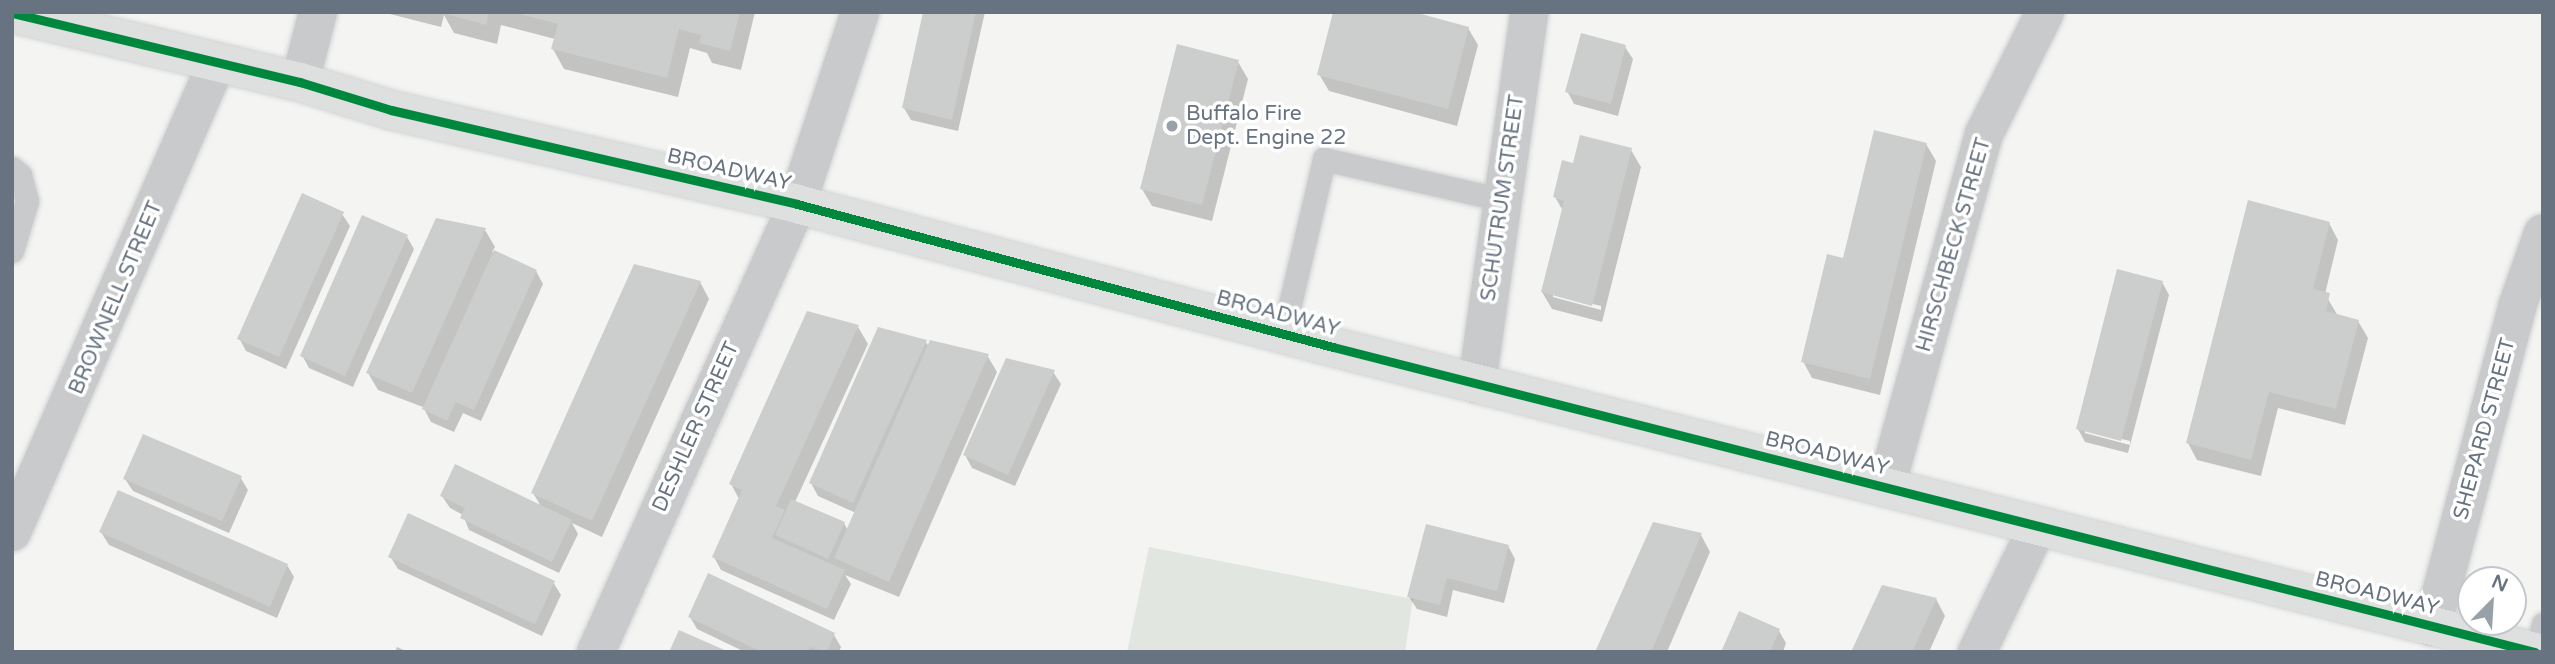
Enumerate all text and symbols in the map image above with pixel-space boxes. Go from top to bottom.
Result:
street label: SCHUTRUM STREET [1476,93,1530,303]
place label: Buffalo Fire Dept. Engine 22 [1186,101,1346,151]
marker: Buffalo Fire Dept. Engine 22 [1164,118,1180,134]
street label: HIRSCHBECK STREET [1911,135,1997,355]
street label: BROADWAY [664,143,794,197]
street label: BROWNELL STREET [64,198,168,398]
street label: BROADWAY [1214,285,1342,343]
street label: SHEPARD STREET [2449,336,2521,522]
street label: DESHLER STREET [647,338,745,516]
street label: BROADWAY [1762,426,1892,482]
street label: BROADWAY [2312,566,2442,622]
north arrow [2457,566,2527,636]
text: N [2488,570,2511,597]

